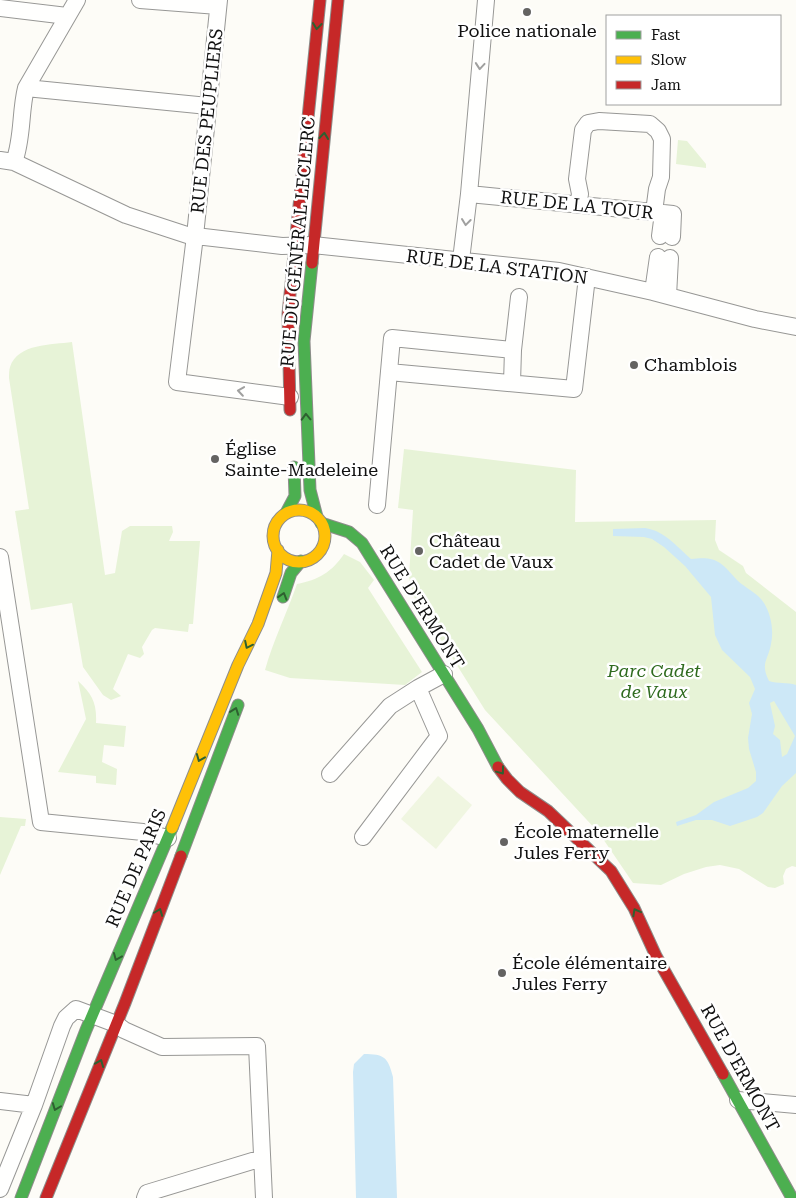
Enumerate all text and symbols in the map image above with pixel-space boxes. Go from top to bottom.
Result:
marker: Police nationale [521,6,533,18]
legend [606,15,781,105]
place label: Police nationale [457,20,597,41]
one-way arrow [312,23,323,31]
text: Fast [651,26,681,44]
street label: RUE DES PEUPLIERS [186,27,227,215]
text: Slow [651,51,687,69]
one-way arrow [475,62,486,70]
text: Jam [651,76,681,94]
street label: RUE DU GÉNÉRAL LECLERC [276,116,319,368]
one-way arrow [318,132,329,140]
street label: RUE DE LA TOUR [499,186,655,223]
one-way arrow [461,218,472,226]
street label: RUE DE LA STATION [405,245,589,288]
place label: Chamblois [644,354,737,375]
marker: Chamblois [628,359,640,371]
one-way arrow [237,386,246,396]
one-way arrow [300,413,311,421]
place label: Église Sainte-Madeleine [225,438,378,480]
marker: Église Sainte-Madeleine [209,453,221,465]
place label: Château Cadet de Vaux [429,530,554,572]
street label: RUE D'ERMONT [376,541,469,673]
marker: Château Cadet de Vaux [413,545,425,557]
one-way arrow [277,593,287,601]
one-way arrow [243,640,254,649]
park label: Parc Cadet de Vaux [606,660,701,702]
one-way arrow [229,707,240,716]
one-way arrow [196,754,206,762]
one-way arrow [496,765,504,774]
street label: RUE DE PARIS [101,805,170,930]
place label: École maternelle Jules Ferry [514,821,659,863]
marker: École maternelle Jules Ferry [498,836,510,848]
one-way arrow [153,908,163,917]
one-way arrow [632,908,642,917]
one-way arrow [113,952,124,961]
place label: École élémentaire Jules Ferry [512,952,667,994]
marker: École élémentaire Jules Ferry [496,967,508,979]
street label: RUE D'ERMONT [697,1000,784,1135]
one-way arrow [94,1059,104,1068]
one-way arrow [52,1102,62,1111]

